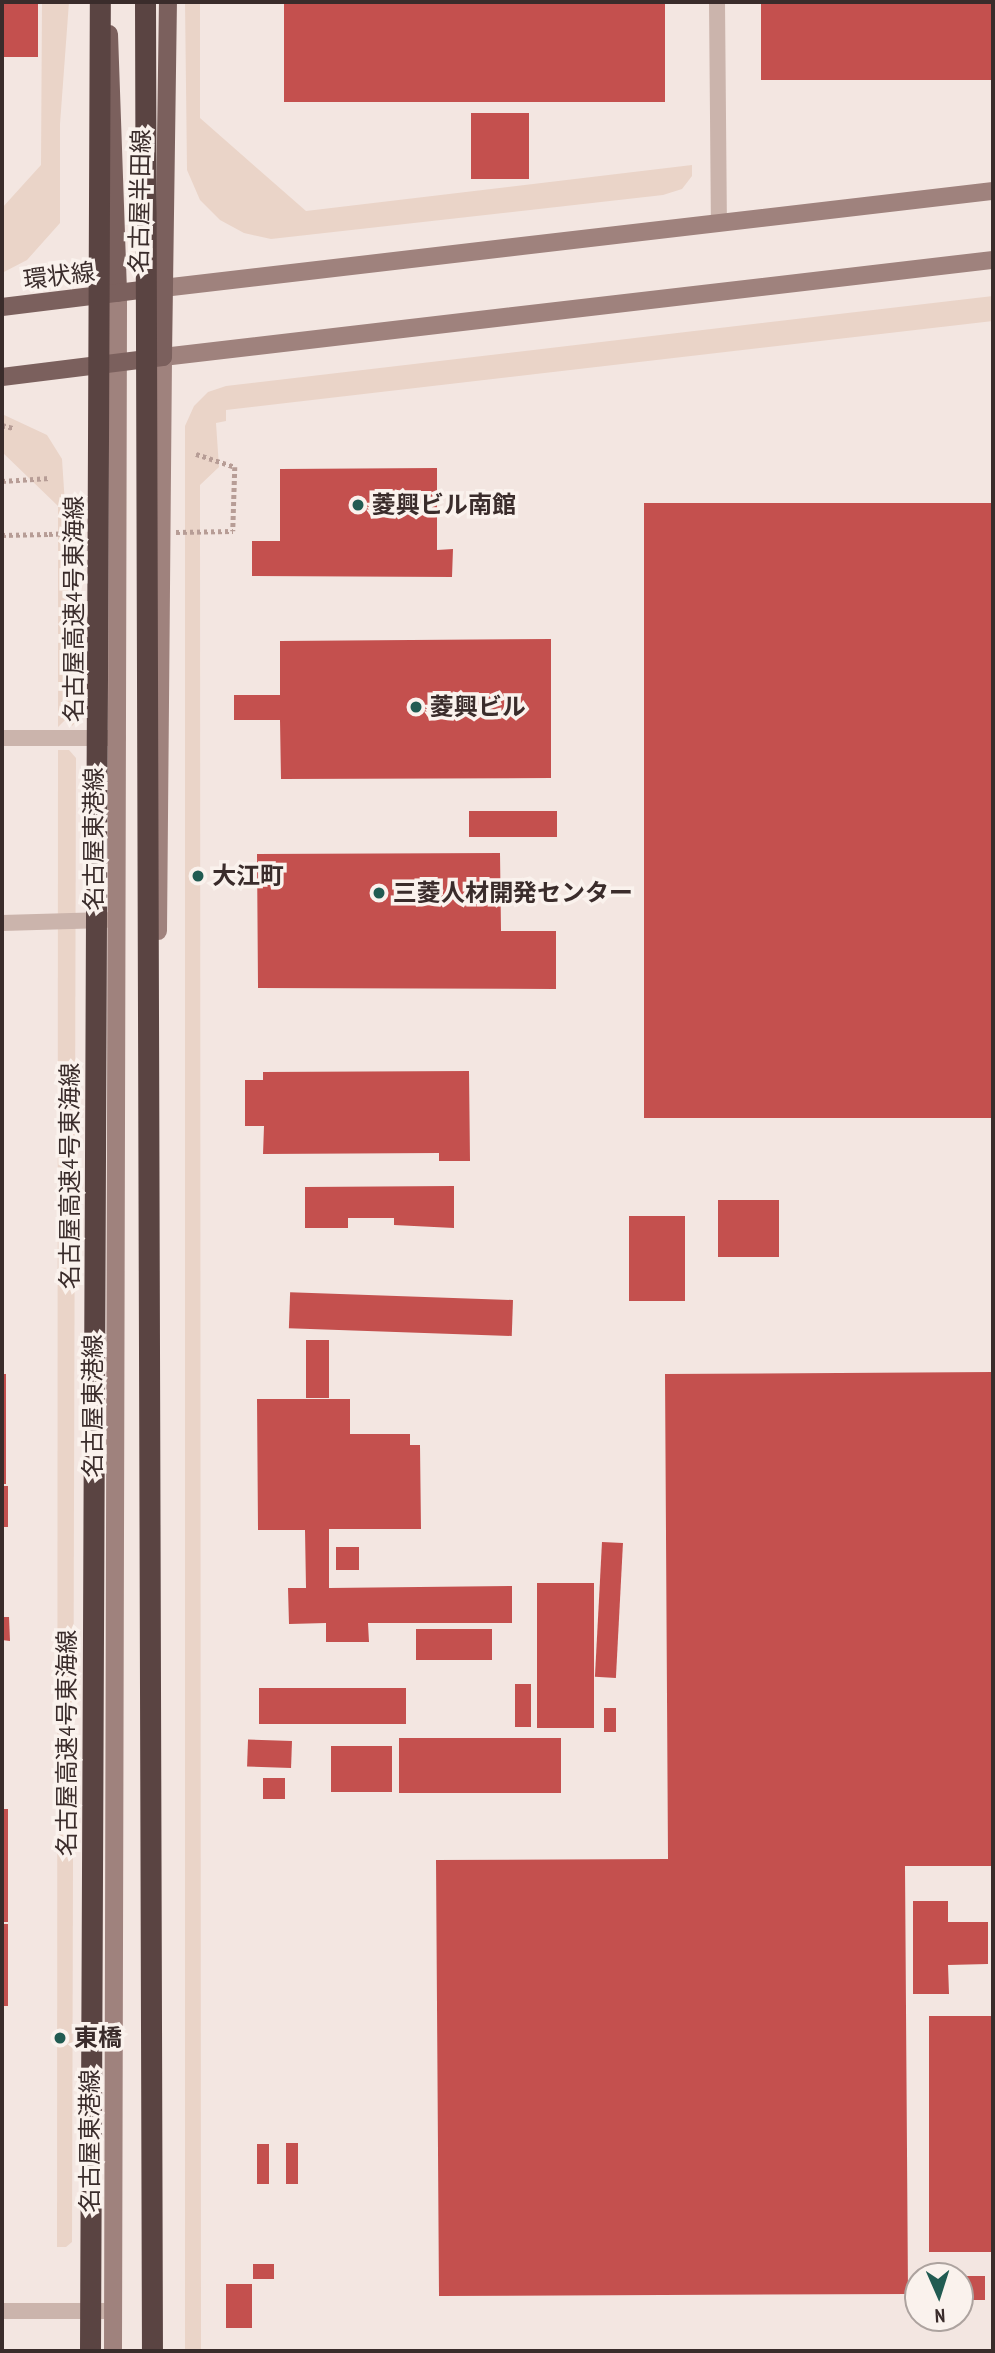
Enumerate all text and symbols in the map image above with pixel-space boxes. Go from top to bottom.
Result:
street label: 名古屋半田線 [124,129,156,273]
street label: 環状線 [22,257,96,295]
place label: 菱興ビル南館 [372,491,516,519]
street label: 名古屋高速4号東海線 [60,496,88,722]
marker: 菱興ビル南館 [350,497,366,513]
place label: 菱興ビル [430,693,526,721]
marker: 菱興ビル [408,699,424,715]
street label: 名古屋東港線 [80,767,108,911]
place label: 大江町 [212,862,284,890]
marker: 大江町 [190,868,206,884]
place label: 三菱人材開発センター [393,879,633,907]
marker: 三菱人材開発センター [371,885,387,901]
street label: 名古屋高速4号東海線 [56,1063,84,1289]
street label: 名古屋東港線 [79,1334,107,1478]
street label: 名古屋高速4号東海線 [53,1630,81,1856]
place label: 東橋 [74,2024,122,2052]
marker: 東橋 [52,2030,68,2046]
street label: 名古屋東港線 [76,2069,104,2213]
north arrow [904,2262,974,2332]
text: N [934,2304,946,2328]

